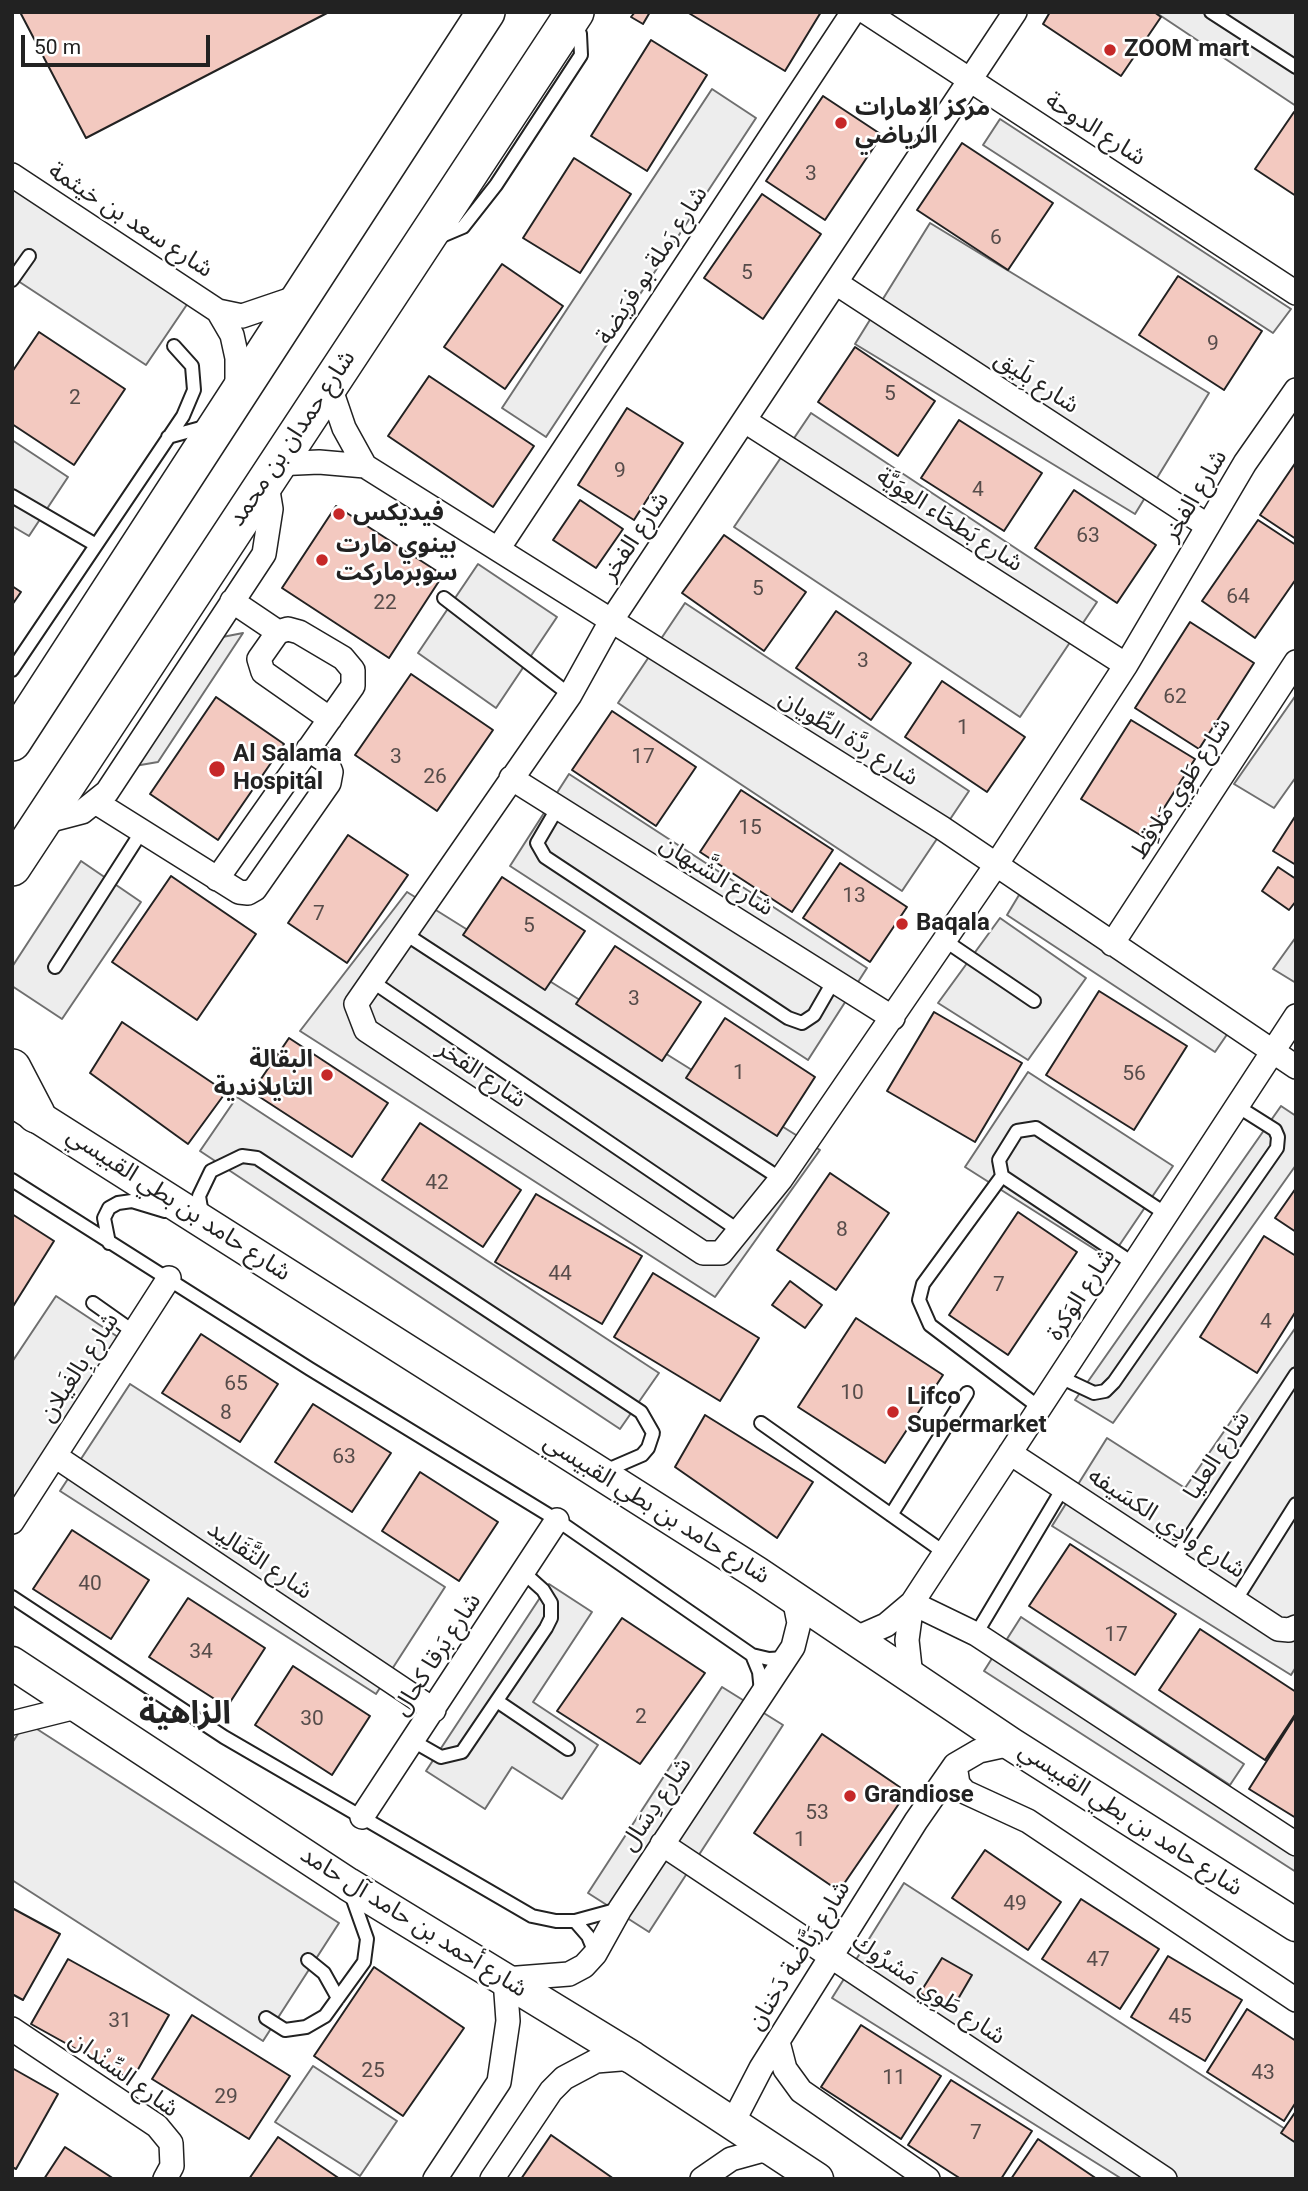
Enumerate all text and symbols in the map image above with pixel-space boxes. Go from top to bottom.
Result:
scale bar [24,21,214,65]
text: 50 m [34,35,81,59]
place label: ZOOM mart [1124,36,1249,64]
marker: ZOOM mart [1102,42,1118,58]
street label: شارع الدوحة [1039,87,1151,173]
place label: مركز الامارات الرياضي [855,95,990,151]
marker: مركز الامارات الرياضي [833,115,849,131]
street label: شارع سعد بن خيثمة [42,157,218,285]
house number: 3 [805,162,817,188]
street label: شارع رَملة بو فرَيضة [591,181,715,351]
house number: 6 [990,226,1002,252]
house number: 5 [741,261,753,287]
house number: 9 [1207,332,1219,358]
street label: شارع بِلَيق [988,345,1084,421]
street label: شارع حمدان بن محمد [223,346,363,532]
house number: 5 [884,382,896,408]
house number: 2 [69,386,81,412]
street label: شارع الفخر [1158,445,1234,547]
house number: 9 [614,459,626,485]
street label: شارع بَطحَاء العِوَيَّة [870,463,1028,579]
house number: 4 [972,478,984,504]
street label: شارع الفخر [596,487,676,587]
place label: فيديكس [353,500,444,528]
marker: فيديكس [331,506,347,522]
house number: 63 [1076,524,1100,550]
place label: بينوي مارت سوبرماركت [336,532,458,588]
marker: بينوي مارت سوبرماركت [314,552,330,568]
house number: 5 [752,577,764,603]
house number: 64 [1226,585,1250,611]
house number: 22 [373,591,397,617]
house number: 3 [857,649,869,675]
street label: شارع رِدَّة الطِّويان [773,685,923,793]
house number: 62 [1163,685,1187,711]
street label: شارع طَوِي مَلاقِط [1126,713,1238,865]
house number: 1 [957,716,969,742]
place label: Al Salama Hospital [233,741,342,797]
house number: 3 [390,745,402,771]
house number: 17 [631,745,655,771]
marker: Al Salama Hospital [207,759,227,779]
house number: 26 [423,765,447,791]
house number: 15 [738,816,762,842]
street label: شارع الشَّبهان [654,831,778,923]
house number: 13 [842,884,866,910]
house number: 7 [313,902,325,928]
place label: Baqala [916,910,990,938]
house number: 5 [523,914,535,940]
marker: Baqala [894,916,910,932]
house number: 3 [628,987,640,1013]
street label: شارع الفخر [431,1035,531,1115]
place label: البقالة التايلاندية [214,1047,313,1103]
house number: 1 [733,1061,745,1087]
house number: 56 [1122,1062,1146,1088]
marker: البقالة التايلاندية [319,1067,335,1083]
street label: شارع حامد بن بطي القبيسي [61,1122,295,1288]
house number: 42 [425,1171,449,1197]
house number: 8 [836,1218,848,1244]
street label: شارع الوَكرة [1042,1243,1122,1347]
house number: 44 [548,1262,572,1288]
house number: 7 [993,1273,1005,1299]
street label: شارع بِالغَيلان [34,1308,126,1428]
house number: 4 [1260,1310,1272,1336]
house number: 65 [224,1372,248,1398]
house number: 10 [840,1381,864,1407]
place label: Lifco Supermarket [907,1384,1047,1440]
house number: 8 [220,1401,232,1427]
marker: Lifco Supermarket [885,1404,901,1420]
street label: شارع العليا [1179,1406,1257,1506]
street label: شارع حامد بن بطي القبيسي [538,1429,774,1591]
house number: 63 [332,1445,356,1471]
street label: شارع وادِي الكسَيفه [1082,1462,1250,1586]
street label: شارع التَّقَالِيد [201,1515,317,1607]
house number: 40 [78,1572,102,1598]
street label: شارع بَرقا كحال [388,1588,488,1722]
house number: 17 [1104,1623,1128,1649]
house number: 34 [189,1640,213,1666]
district label: الزاهية [139,1696,231,1734]
house number: 2 [635,1705,647,1731]
house number: 30 [300,1707,324,1733]
street label: شارع حامد بن بطي القبيسي [1013,1737,1247,1903]
street label: شارع دِسَال [615,1753,699,1857]
place label: Grandiose [864,1782,974,1810]
marker: Grandiose [842,1788,858,1804]
house number: 53 [805,1801,829,1827]
house number: 1 [794,1828,806,1854]
street label: شارع أحمد بن حامد آل حامد [294,1841,532,2005]
street label: شارع رَبَّاضة دَخنان [743,1876,857,2036]
house number: 49 [1003,1892,1027,1918]
street label: شارع طَوِي مَشرُوك [846,1928,1010,2052]
house number: 47 [1086,1948,1110,1974]
house number: 45 [1168,2005,1192,2031]
house number: 31 [108,2009,132,2035]
street label: شارع السِّنْدان [63,2026,183,2124]
house number: 25 [361,2059,385,2085]
house number: 43 [1251,2061,1275,2087]
house number: 11 [882,2066,906,2092]
house number: 29 [214,2085,238,2111]
house number: 7 [970,2121,982,2147]

